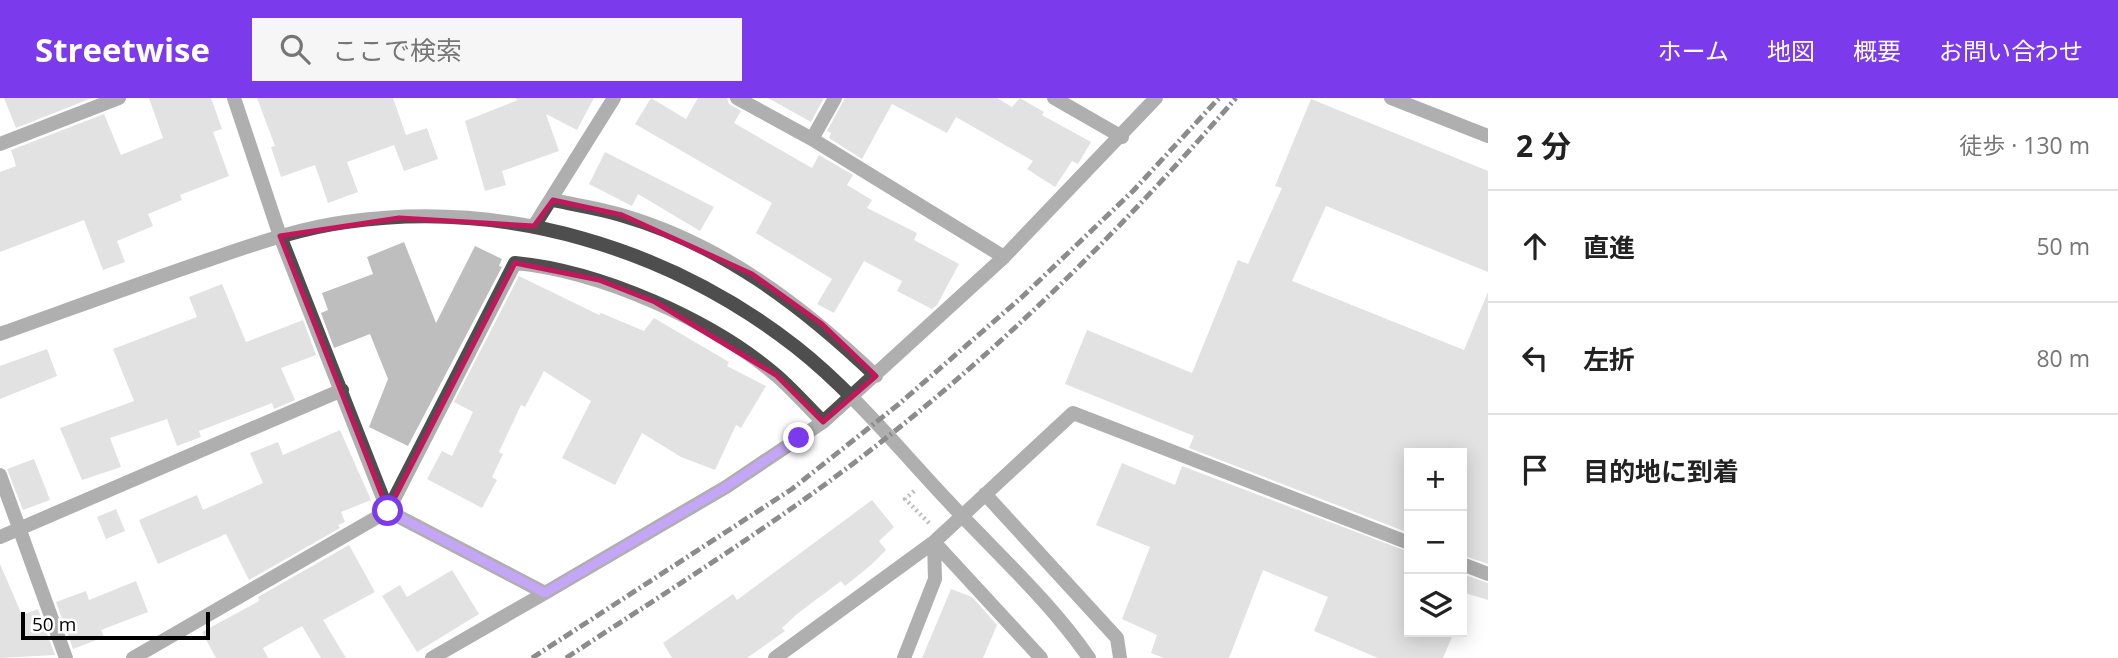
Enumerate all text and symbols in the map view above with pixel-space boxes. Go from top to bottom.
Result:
search box [252,18,742,81]
text: Streetwise [35,27,210,72]
icon: search [276,30,314,68]
text: ここで検索 [332,32,462,68]
text: ホーム [1658,34,1729,67]
text: 地図 [1767,34,1815,67]
text: 概要 [1853,34,1901,67]
text: お問い合わせ [1939,34,2083,67]
text: 2 分 [1516,125,1571,166]
text: 徒歩 · 130 m [1959,129,2090,161]
icon: ahead [1516,227,1554,265]
text: 直進 [1583,229,1635,265]
text: 50 m [2036,230,2090,262]
icon: left [1516,339,1554,377]
text: 左折 [1583,341,1635,377]
text: 80 m [2036,342,2090,374]
route end [783,422,814,453]
map controls [1404,448,1467,637]
button: + [1404,448,1467,511]
icon: arrive [1516,451,1554,489]
text: 目的地に到着 [1583,453,1739,489]
route start [372,495,403,526]
button: − [1404,511,1467,574]
button: layers [1404,574,1467,637]
scale bar [21,609,210,641]
text: 50 m [32,611,76,637]

